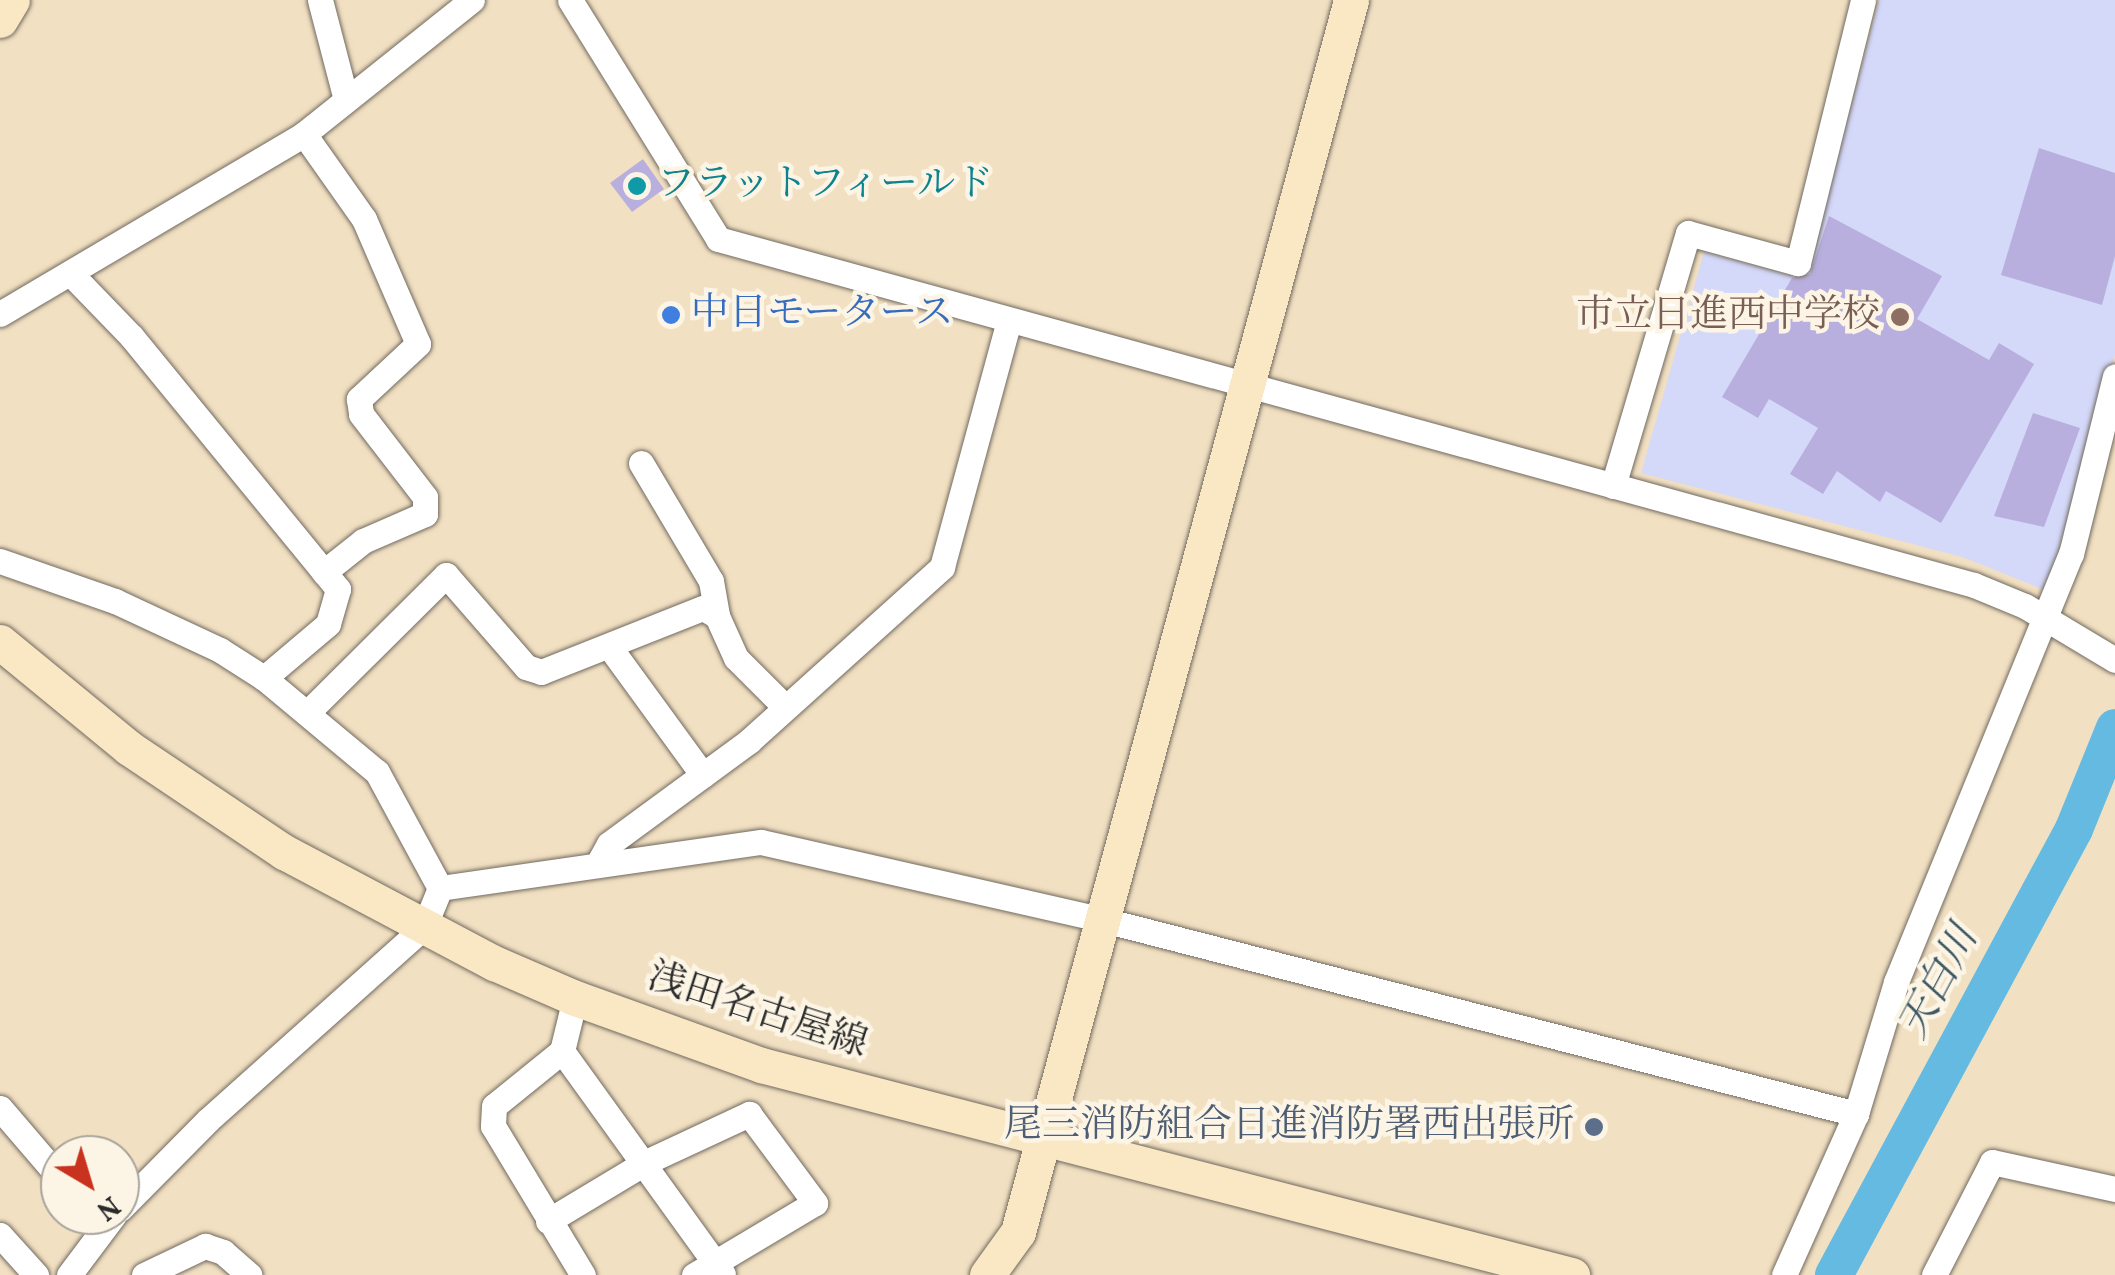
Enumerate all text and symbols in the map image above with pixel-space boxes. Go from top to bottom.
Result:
place label: フラットフィールド [657,163,999,209]
marker: フラットフィールド [626,175,648,197]
place label: 中日モータース [691,292,955,338]
place label: 市立日進西中学校 [1576,294,1880,340]
marker: 中日モータース [660,304,682,326]
marker: 市立日進西中学校 [1889,306,1911,328]
water label: 天白川 [1891,919,1989,1047]
street label: 浅田名古屋線 [642,955,872,1069]
place label: 尾三消防組合日進消防署西出張所 [1004,1104,1574,1150]
marker: 尾三消防組合日進消防署西出張所 [1583,1116,1605,1138]
north arrow [40,1135,140,1235]
text: N [88,1186,128,1229]

